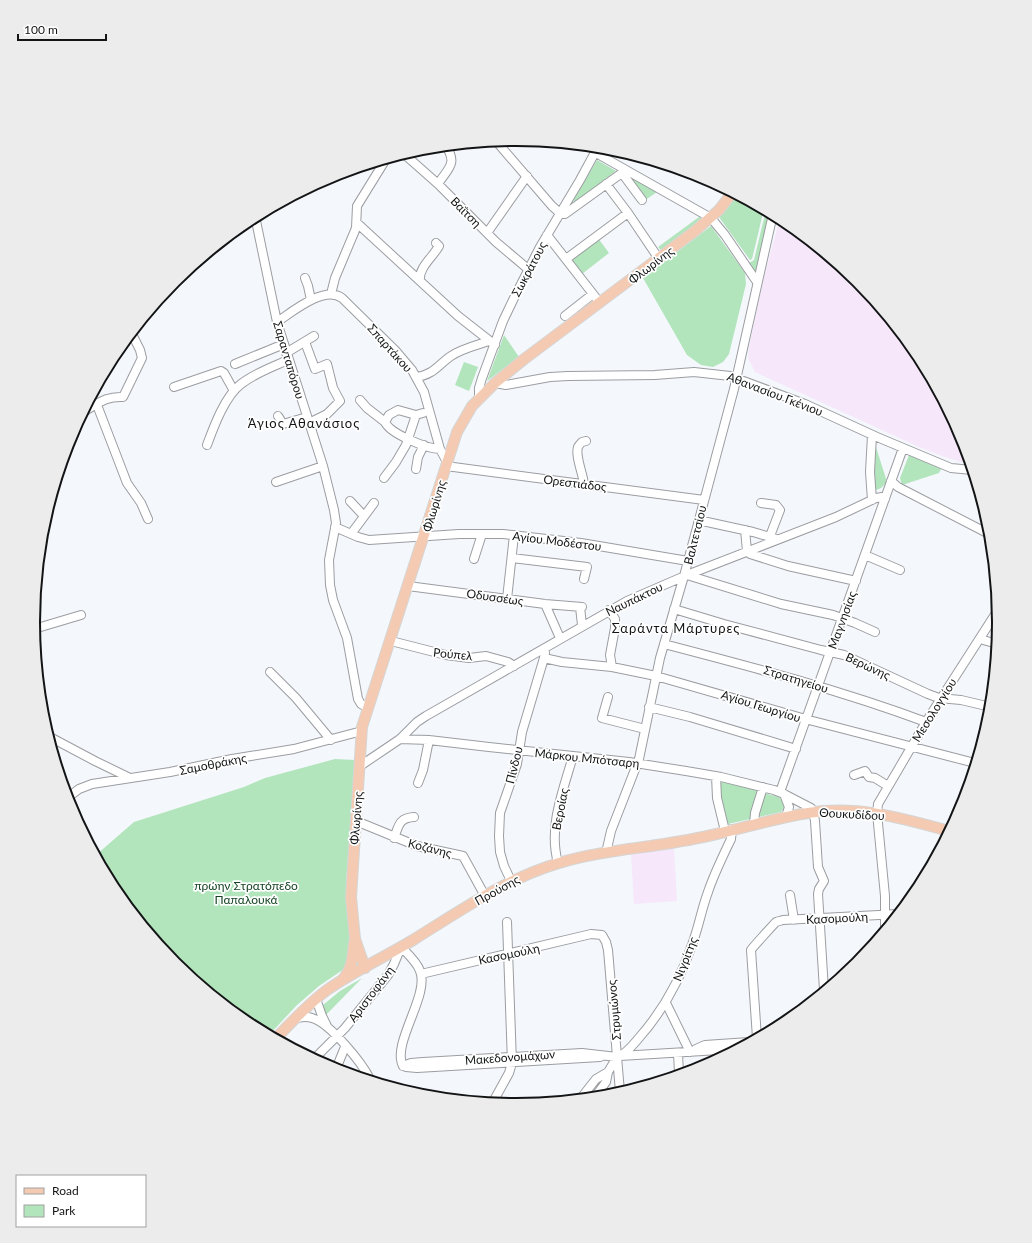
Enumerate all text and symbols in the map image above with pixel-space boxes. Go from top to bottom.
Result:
scale bar [18,16,106,42]
text: 100 m [24,22,58,37]
street label: Βαΐτση [448,194,484,230]
street label: Σωκράτους [508,238,550,299]
street label: Φλωρίνης [625,243,677,287]
street label: Σαρανταπόρου [270,319,308,401]
street label: Σπαρτάκου [364,321,416,375]
street label: Αθανασίου Γκένιου [725,369,825,419]
district label: Άγιος Αθανάσιος [248,415,360,431]
street label: Ορεστιάδος [543,472,608,494]
street label: Φλωρίνης [419,478,449,534]
street label: Βαλτετσίου [680,504,710,566]
street label: Αγίου Μοδέστου [512,528,602,554]
street label: Ναυπάκτου [603,579,665,619]
street label: Οδυσσέως [466,586,525,608]
street label: Μαγνησίας [825,589,860,651]
district label: Σαράντα Μάρτυρες [612,620,740,636]
street label: Ρούπελ [433,644,474,664]
street label: Βερώνης [843,649,893,683]
street label: Στρατηγείου [762,662,830,696]
street label: Μεσολογγίου [908,675,960,745]
street label: Αγίου Γεωργίου [719,687,803,725]
street label: Πίνδου [502,745,526,785]
street label: Μάρκου Μπότσαρη [534,745,640,771]
street label: Σαμοθράκης [178,750,248,778]
street label: Βεροίας [549,786,571,831]
street label: Φλωρίνης [346,790,366,845]
street label: Θουκυδίδου [819,805,885,823]
street label: Κοζάνης [407,835,454,861]
street label: Προύσης [472,871,522,908]
park label: πρώην Στρατόπεδο Παπαλουκά [194,878,298,907]
street label: Κασομούλη [806,909,868,927]
street label: Νιγρίτης [669,934,701,983]
street label: Κασομούλη [477,940,541,968]
street label: Αριστοφάνη [345,963,397,1025]
street label: Στρυμώνος [604,979,624,1041]
street label: Μακεδονομάχων [464,1046,556,1068]
legend [16,1175,146,1227]
text: Road [52,1183,79,1198]
text: Park [52,1203,76,1218]

